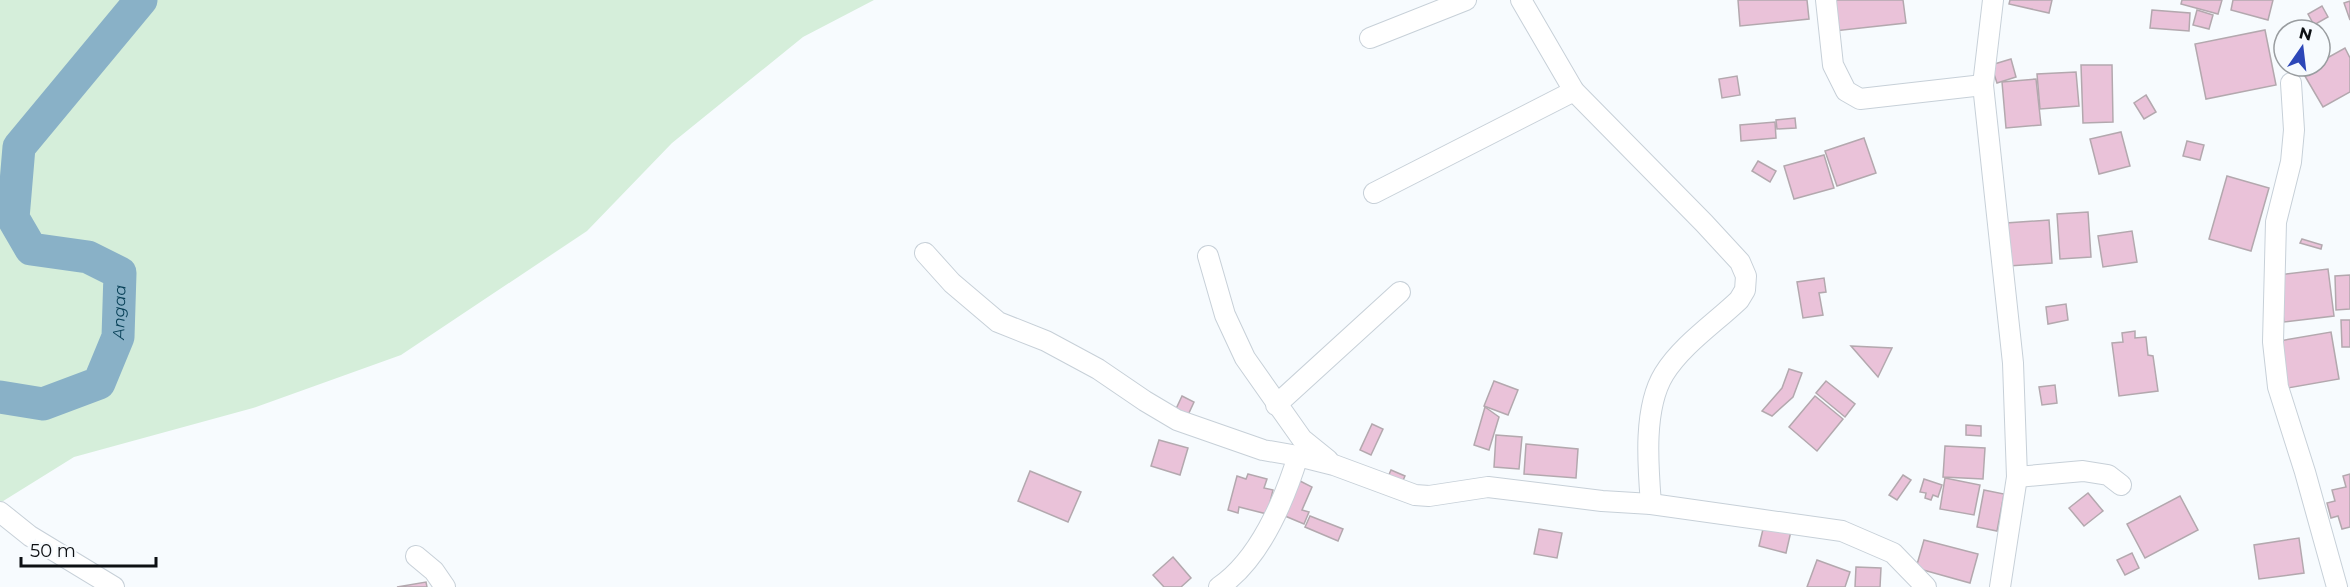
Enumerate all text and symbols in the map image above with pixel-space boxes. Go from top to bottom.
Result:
north arrow [2272,18,2332,78]
text: N [2297,23,2314,45]
water label: Angaa [108,284,129,341]
scale bar [21,530,156,568]
text: 50 m [30,540,76,562]

